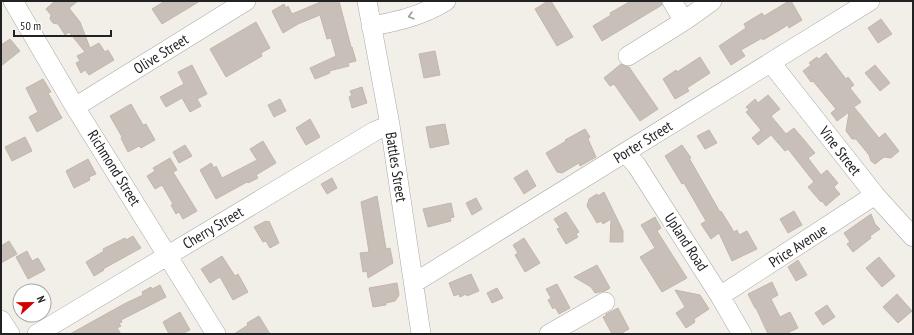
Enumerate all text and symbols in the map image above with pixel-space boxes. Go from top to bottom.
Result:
scale bar [14,12,111,38]
one-way arrow [407,12,414,20]
text: 50 m [20,18,41,33]
street label: Olive Street [130,29,192,78]
street label: Porter Street [610,116,676,167]
street label: Vine Street [815,122,865,179]
street label: Richmond Street [84,126,145,209]
street label: Battles Street [382,131,411,203]
street label: Cherry Street [179,202,246,253]
street label: Upland Road [661,209,712,274]
street label: Price Avenue [765,220,830,271]
north arrow [12,283,52,323]
text: N [34,294,49,305]

